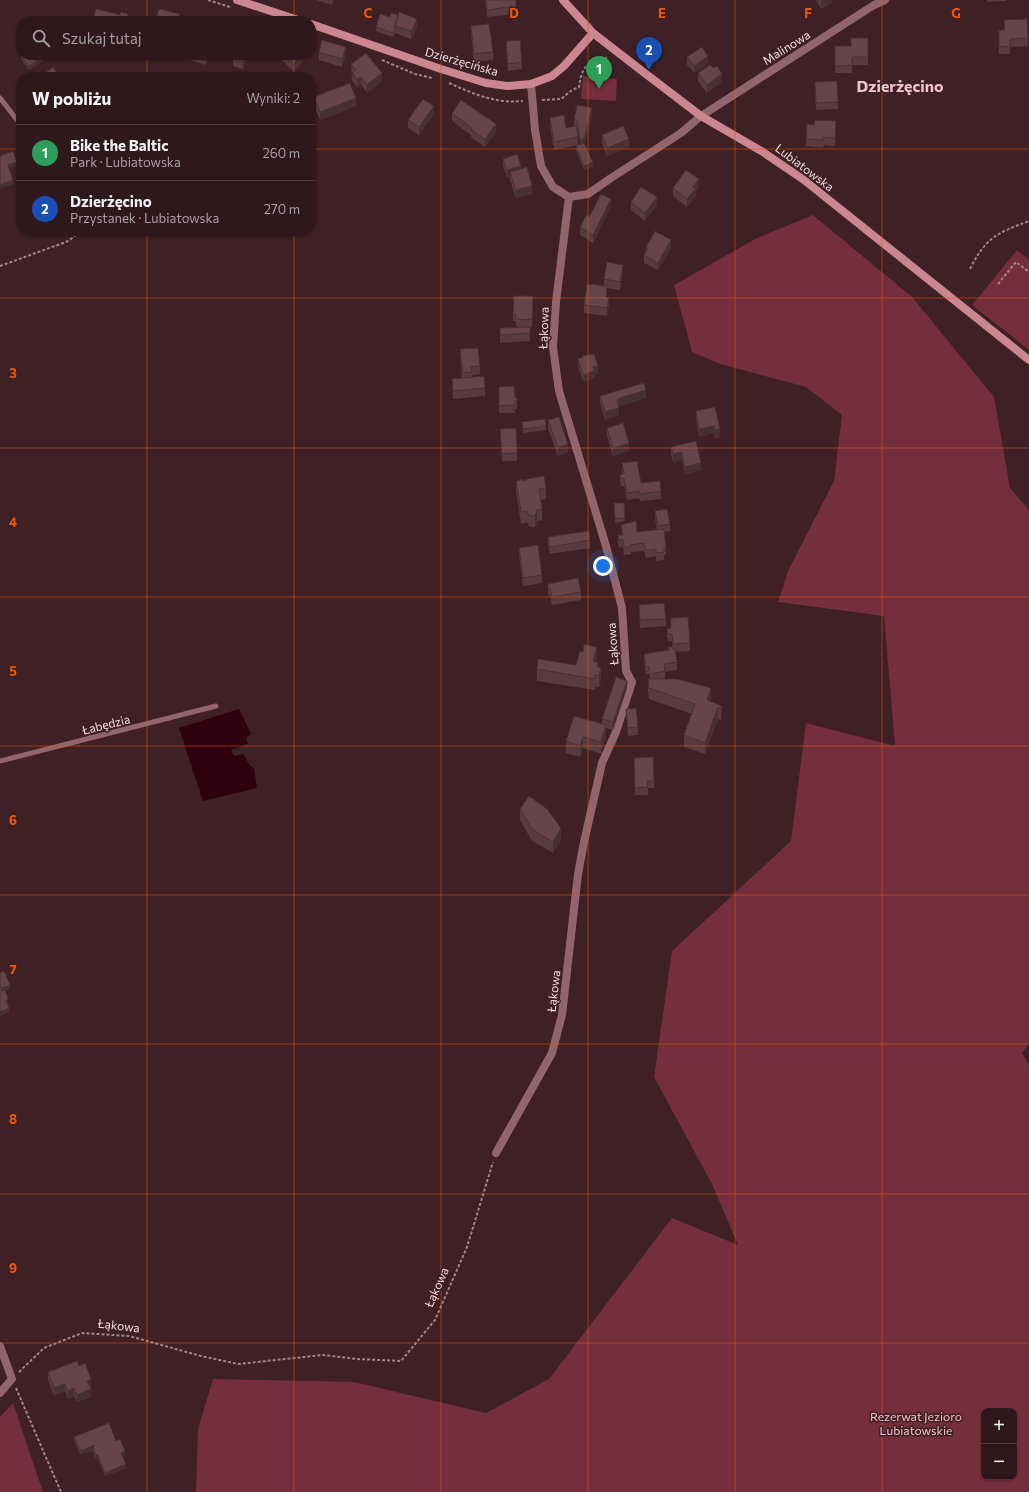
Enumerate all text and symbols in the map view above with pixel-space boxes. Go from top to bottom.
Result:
text: C [364,5,373,21]
text: D [509,5,519,21]
text: E [658,5,666,21]
text: F [804,5,812,21]
text: G [951,5,961,21]
search box [16,16,316,60]
icon: search [30,27,52,49]
street label: Malinowa [760,27,812,67]
text: Szukaj tutaj [62,29,142,47]
pin: 2 [636,37,662,70]
street label: Dzierżęcińska [424,44,500,78]
pin: 1 [586,56,612,89]
district label: Dzierżęcino [856,76,944,95]
text: W pobliżu [32,88,111,109]
text: Wyniki: 2 [246,90,300,106]
text: Bike the Baltic [70,136,169,154]
street label: Lubiatowska [773,140,837,194]
text: 1 [42,145,48,161]
text: 260 m [263,145,300,161]
text: Park · Lubiatowska [70,154,181,170]
text: Dzierżęcino [70,192,152,210]
text: 2 [41,201,49,217]
text: 270 m [264,201,300,217]
text: Przystanek · Lubiatowska [70,210,219,226]
street label: Łąkowa [535,307,551,350]
text: 3 [9,365,17,381]
text: 4 [9,514,17,530]
your location [593,556,613,576]
street label: Łąkowa [604,622,621,667]
text: 5 [9,663,17,679]
street label: Łabędzia [80,711,131,737]
text: 6 [9,812,17,828]
text: 7 [9,961,17,977]
street label: Łąkowa [543,969,563,1014]
text: 8 [9,1111,17,1127]
text: 9 [9,1260,17,1276]
street label: Łąkowa [421,1265,451,1310]
street label: Łąkowa [96,1315,141,1335]
map controls [981,1408,1017,1480]
button: + [981,1408,1017,1444]
park label: Rezerwat Jezioro Lubiatowskie [870,1409,962,1437]
button: − [981,1444,1017,1480]

